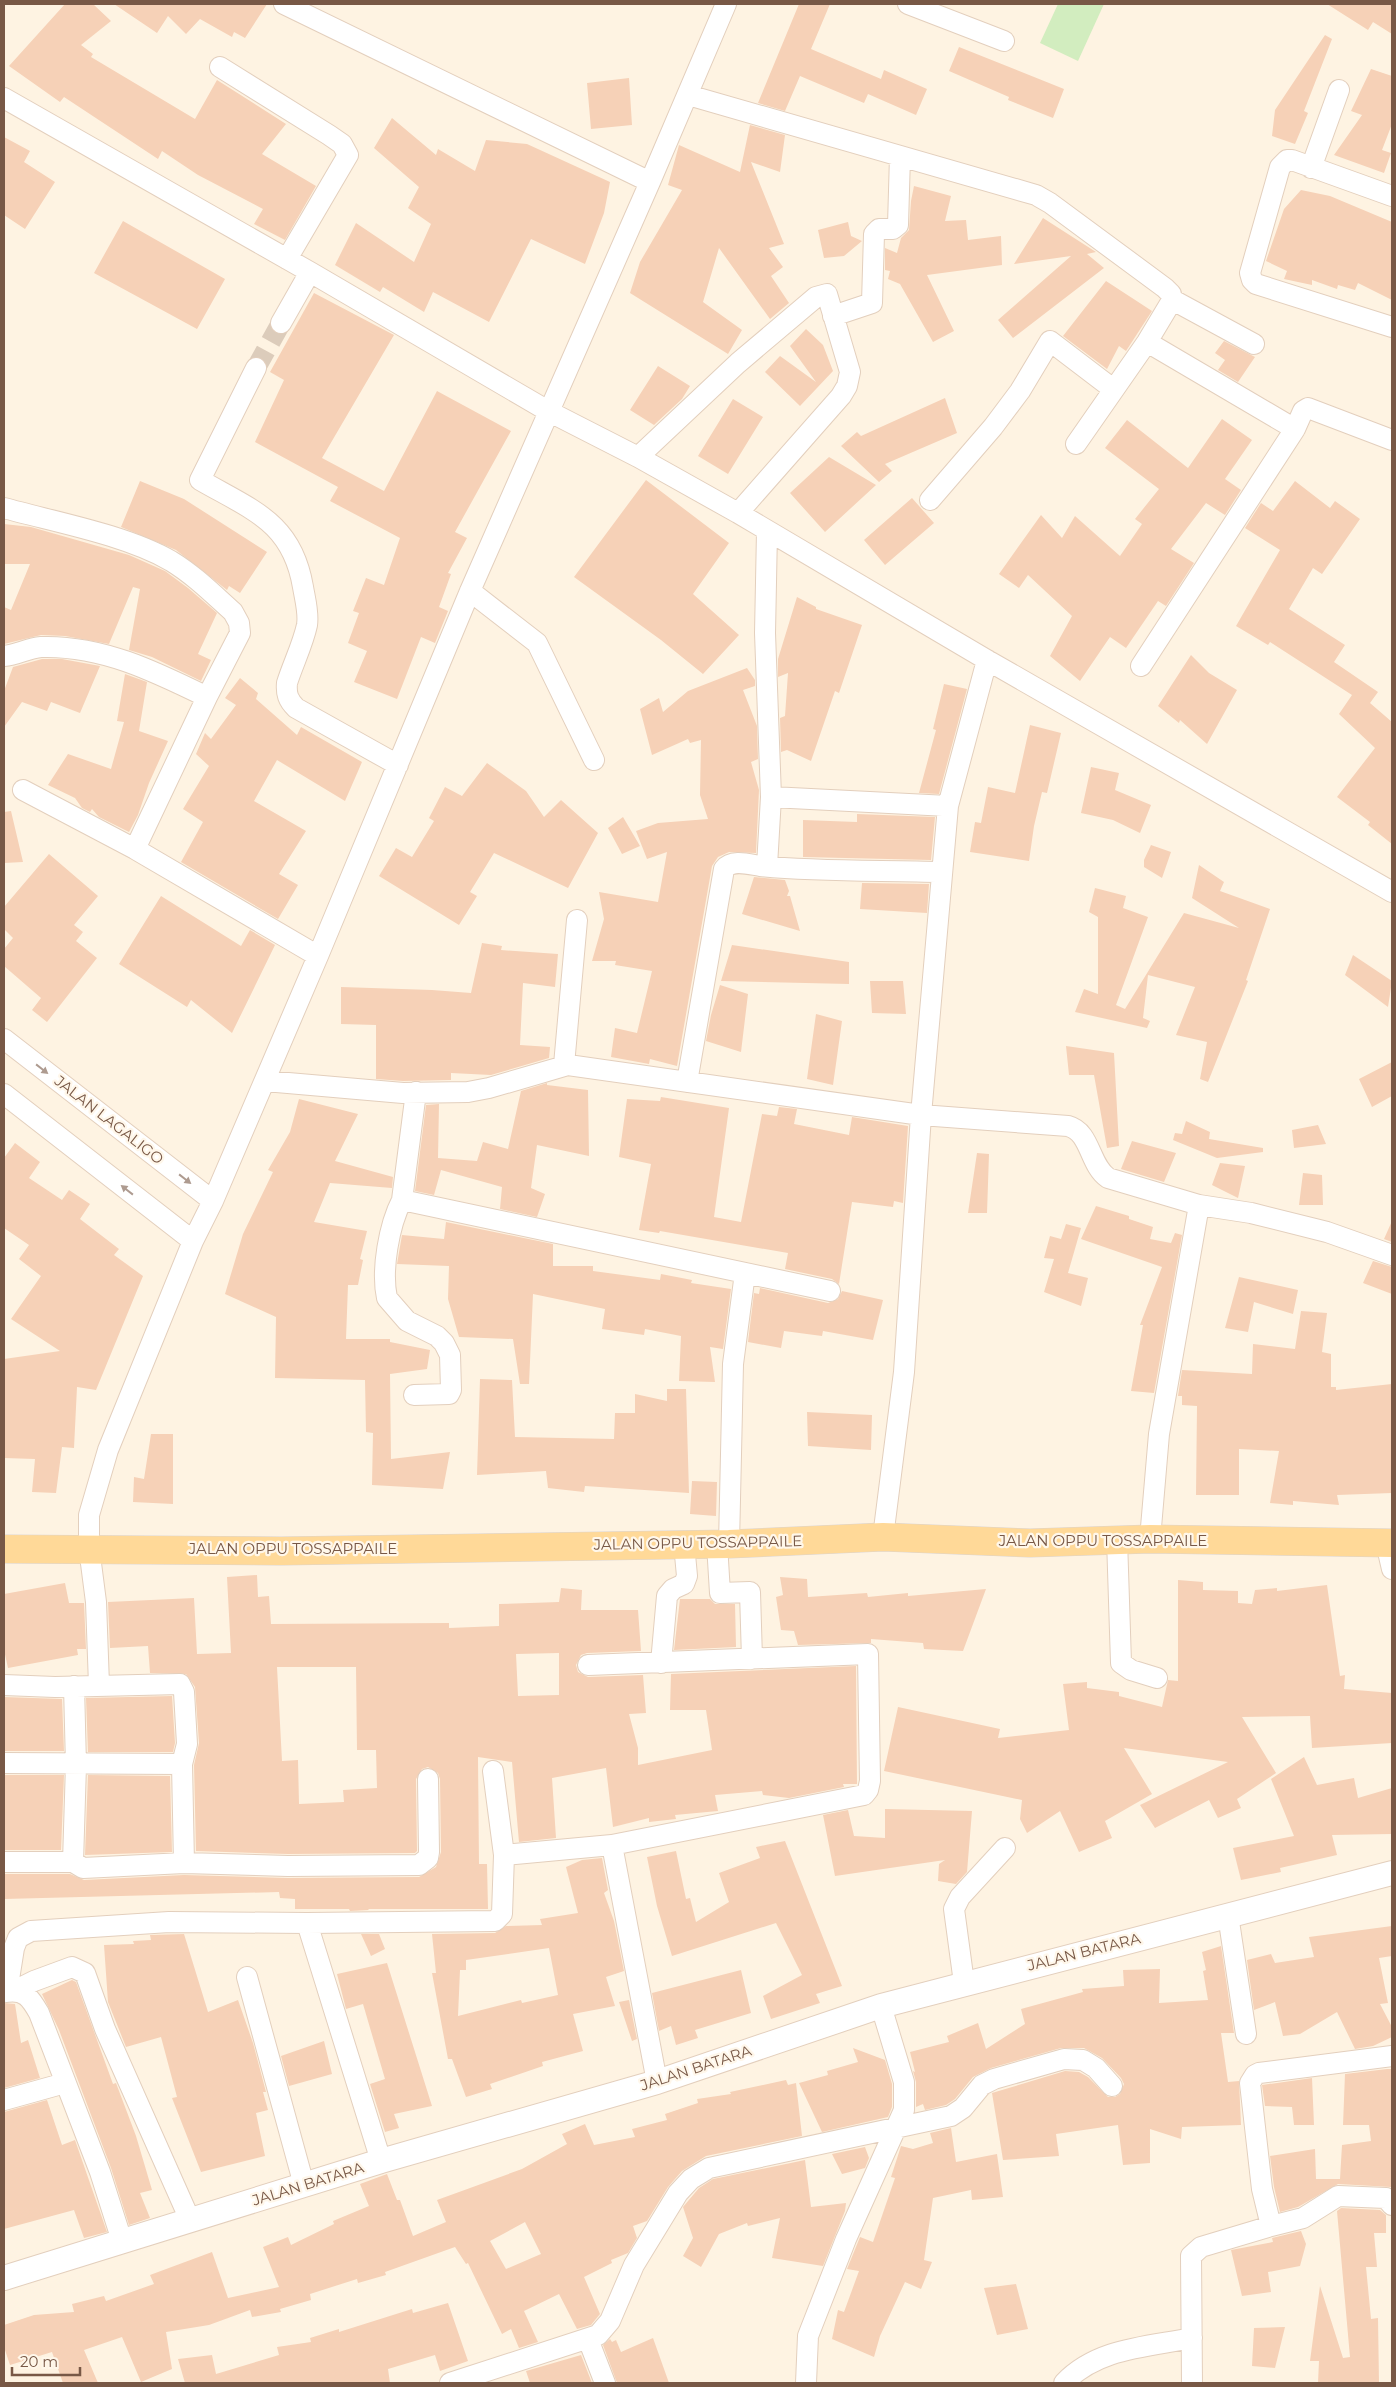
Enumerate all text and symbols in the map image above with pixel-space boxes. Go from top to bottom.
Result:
one-way arrow [35,1064,49,1074]
street label: JALAN LAGALIGO [50,1071,168,1168]
one-way arrow [178,1173,191,1184]
one-way arrow [121,1184,134,1195]
street label: JALAN OPPU TOSSAPPAILE [593,1531,802,1554]
street label: JALAN OPPU TOSSAPPAILE [998,1531,1207,1550]
street label: JALAN OPPU TOSSAPPAILE [188,1539,397,1558]
street label: JALAN BATARA [1024,1928,1143,1975]
street label: JALAN BATARA [637,2041,754,2095]
street label: JALAN BATARA [249,2157,366,2210]
scale bar [12,2344,80,2376]
text: 20 m [20,2352,58,2371]

